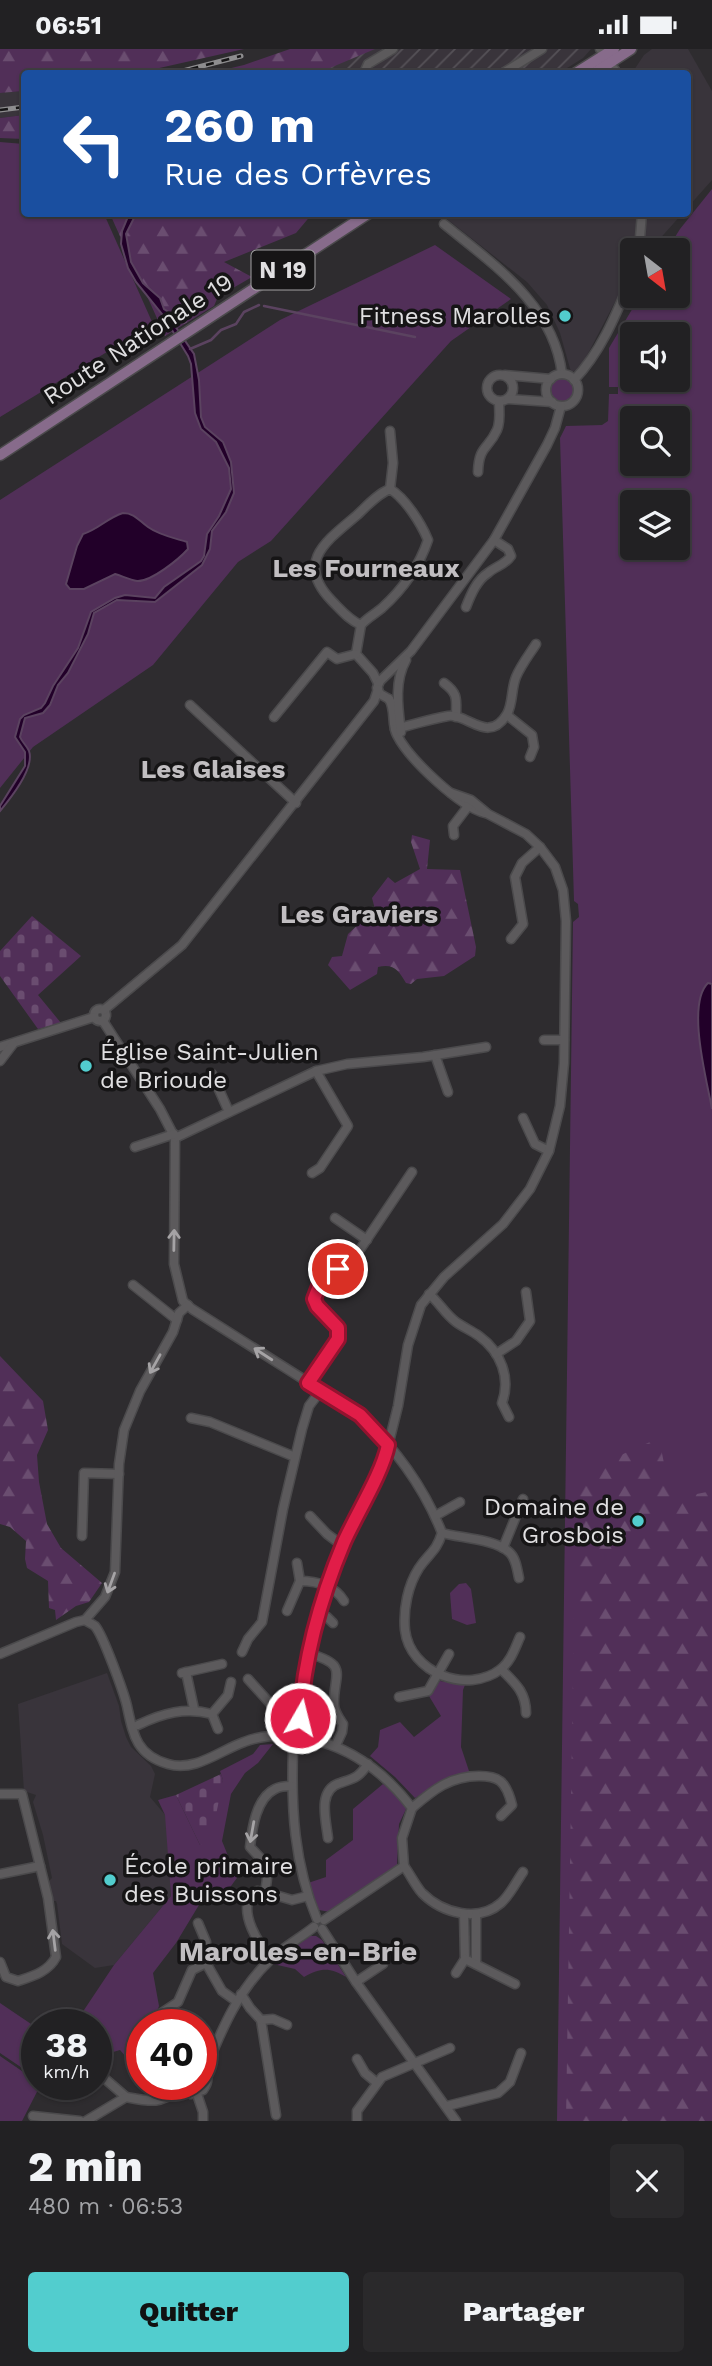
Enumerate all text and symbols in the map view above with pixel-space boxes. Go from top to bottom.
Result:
text: 06:51 [35,10,102,40]
text: 260 m [164,96,315,154]
icon: left [49,98,140,189]
text: Rue des Orfèvres [164,155,432,193]
north arrow [620,238,690,308]
map controls [620,238,690,560]
road number: N 19 [252,251,314,290]
street label: Route Nationale 19 [38,267,238,411]
place label: Fitness Marolles [359,302,551,330]
marker: Fitness Marolles [557,308,573,324]
button: sound [620,322,690,392]
button: search [620,406,690,476]
button: layers [620,490,690,560]
district label: Les Fourneaux [273,553,460,583]
district label: Les Glaises [141,754,285,784]
district label: Les Graviers [280,899,438,929]
place label: Église Saint-Julien de Brioude [100,1038,319,1094]
marker: Église Saint-Julien de Brioude [78,1058,94,1074]
one-way arrow [167,1229,181,1252]
pin [308,1239,368,1299]
icon: arrive [319,1250,357,1288]
one-way arrow [254,1347,273,1361]
one-way arrow [148,1353,161,1374]
place label: Domaine de Grosbois [484,1493,624,1549]
marker: Domaine de Grosbois [630,1513,646,1529]
one-way arrow [104,1572,116,1594]
position arrow [263,1681,337,1755]
one-way arrow [245,1820,258,1843]
place label: École primaire des Buissons [124,1852,293,1908]
marker: École primaire des Buissons [102,1872,118,1888]
one-way arrow [47,1929,60,1952]
district label: Marolles-en-Brie [179,1935,417,1968]
speed limit sign: 40 [126,2009,217,2100]
text: 38 [45,2024,88,2066]
text: km/h [43,2061,90,2082]
text: 2 min [28,2142,142,2191]
button: close [610,2144,684,2218]
text: 480 m · 06:53 [28,2193,183,2220]
button: Quitter [28,2272,349,2352]
button: Partager [363,2272,684,2352]

